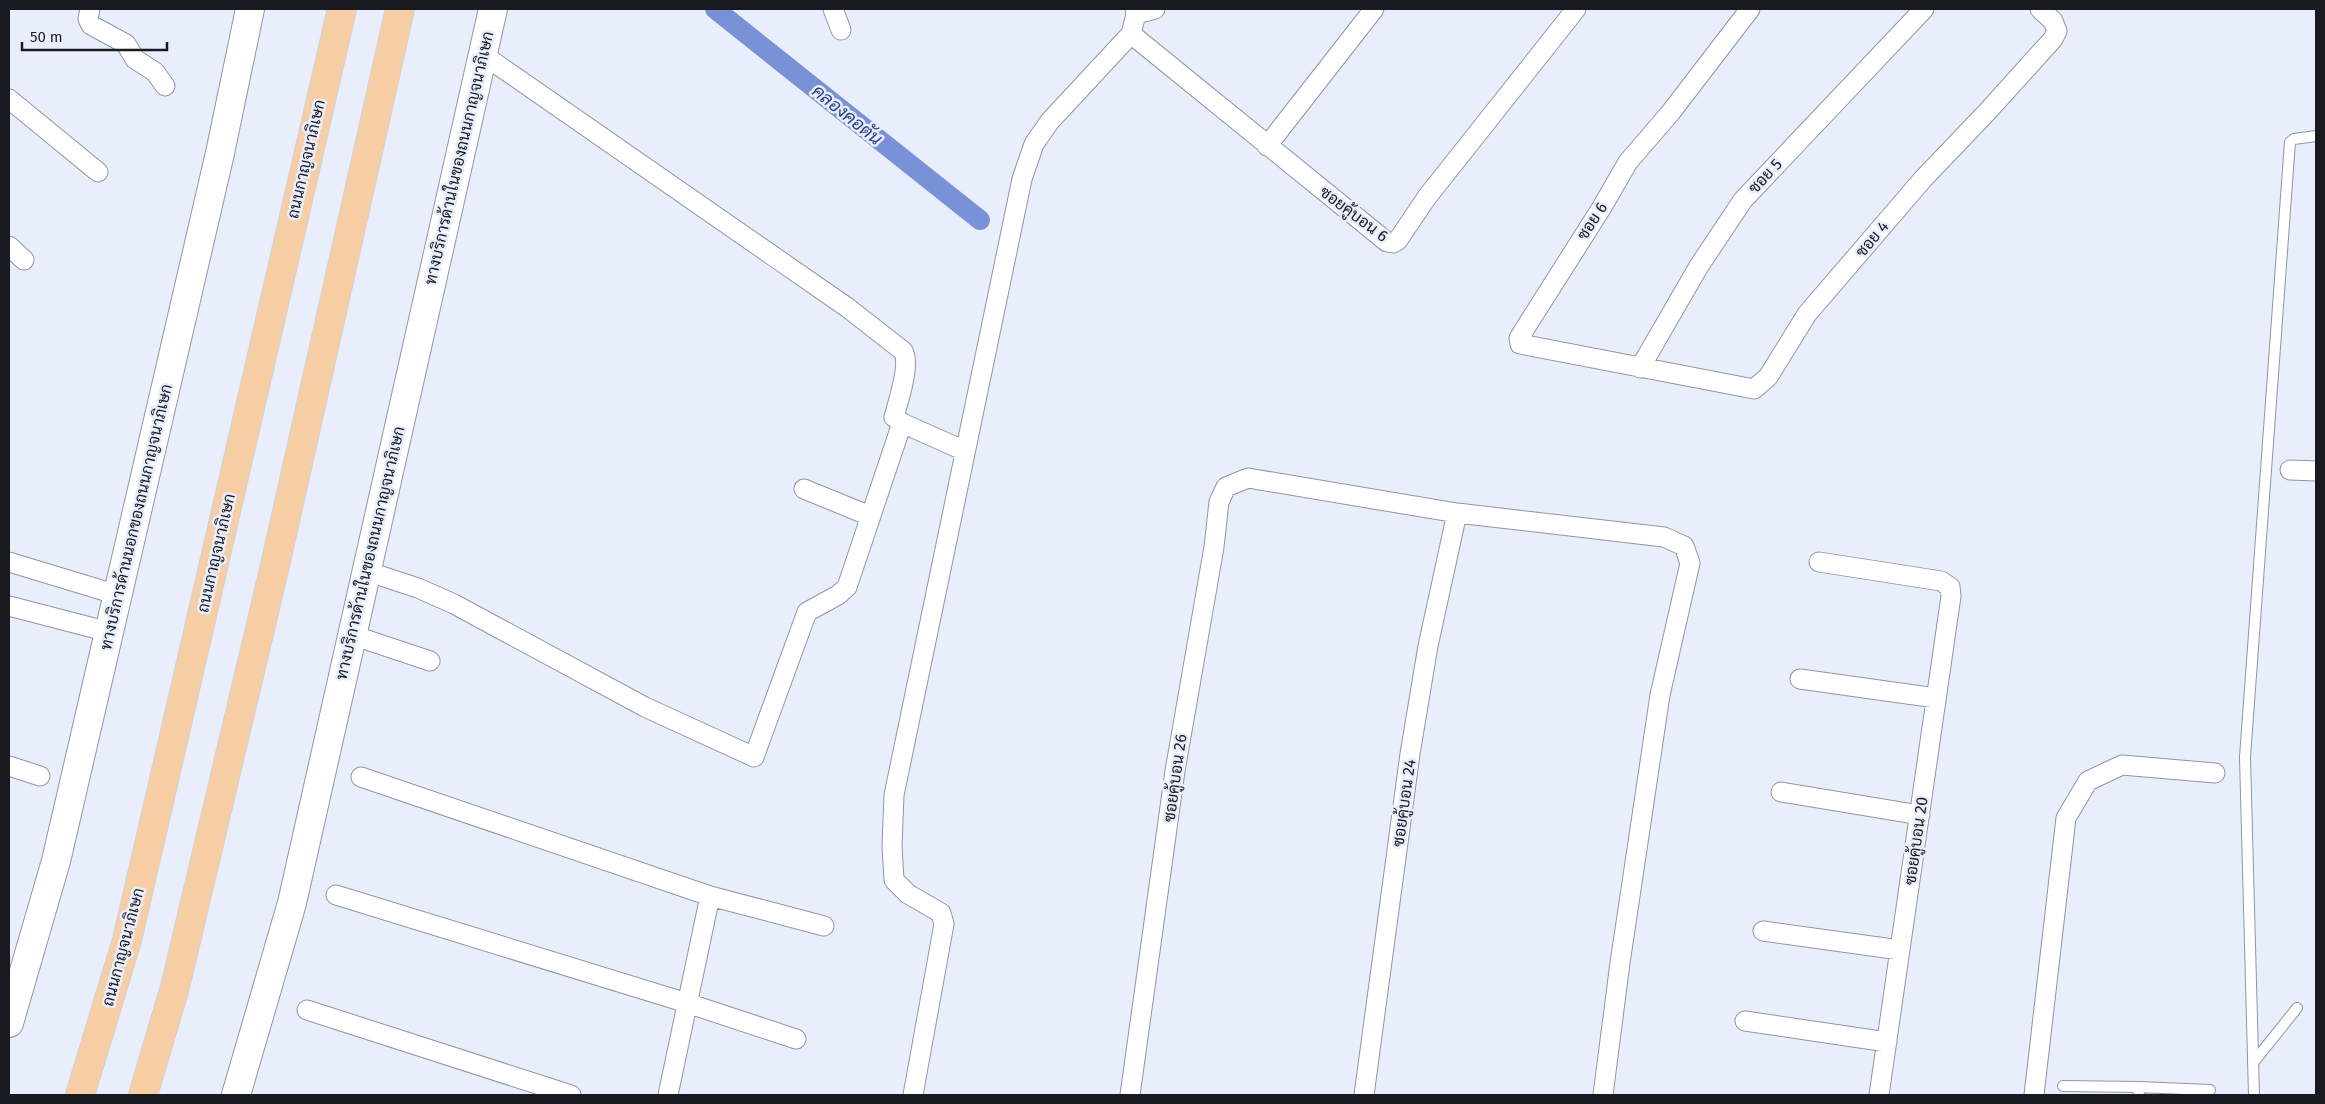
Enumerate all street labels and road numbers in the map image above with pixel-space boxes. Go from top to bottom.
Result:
street label: ทางบริการด้านในของถนนกาญจนาภิเษก [419,29,497,287]
street label: ถนนกาญจนาภิเษก [283,98,329,220]
street label: ซอย 5 [1744,155,1786,197]
street label: ซอยคู้บอน 6 [1315,181,1393,247]
street label: ซอย 6 [1573,199,1611,243]
street label: ซอย 4 [1851,217,1893,261]
street label: ทางบริการด้านนอกของถนนกาญจนาภิเษก [95,382,176,652]
street label: ทางบริการด้านในของถนนกาญจนาภิเษก [330,424,408,682]
street label: ถนนกาญจนาภิเษก [193,492,239,614]
street label: ซอยคู้บอน 26 [1158,733,1193,823]
street label: ซอยคู้บอน 24 [1387,757,1422,848]
street label: ซอยคู้บอน 20 [1899,795,1934,887]
street label: ถนนกาญจนาภิเษก [98,886,148,1008]

